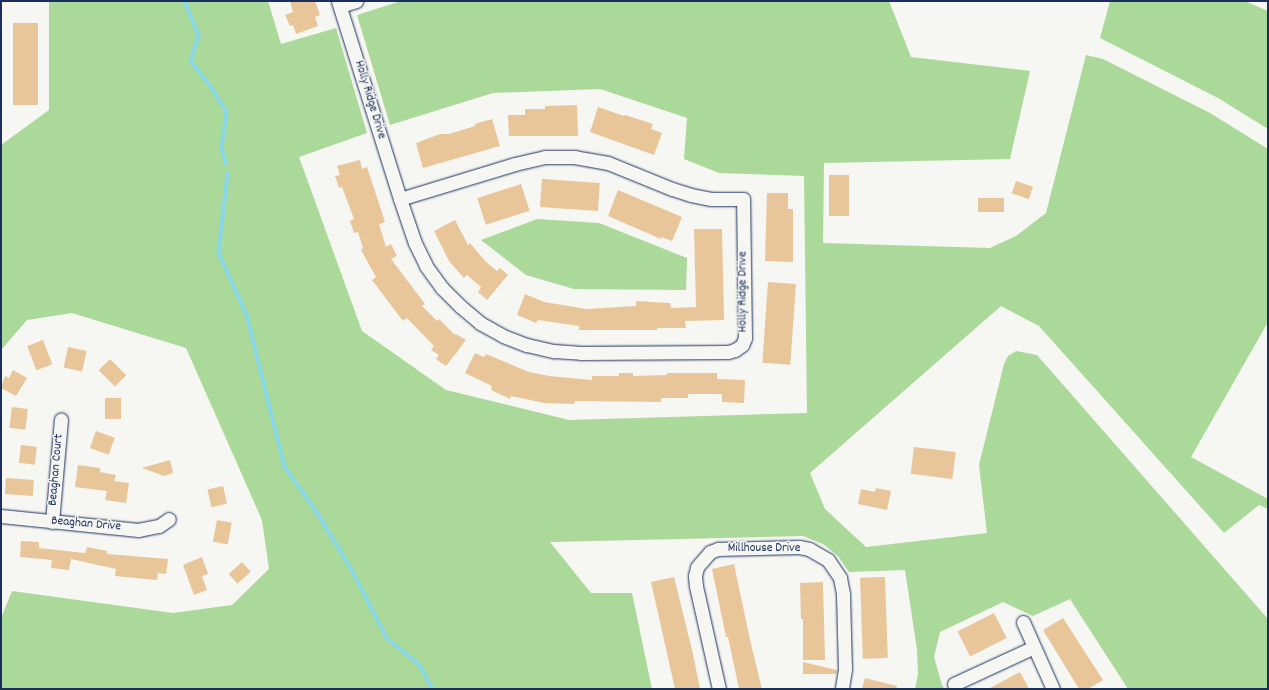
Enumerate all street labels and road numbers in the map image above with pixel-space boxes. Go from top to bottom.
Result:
street label: Holly Ridge Drive [350,59,388,141]
street label: Holly Ridge Drive [736,251,752,333]
street label: Beaghan Court [46,433,68,507]
street label: Beaghan Drive [51,514,121,536]
street label: Millhouse Drive [728,541,800,557]

